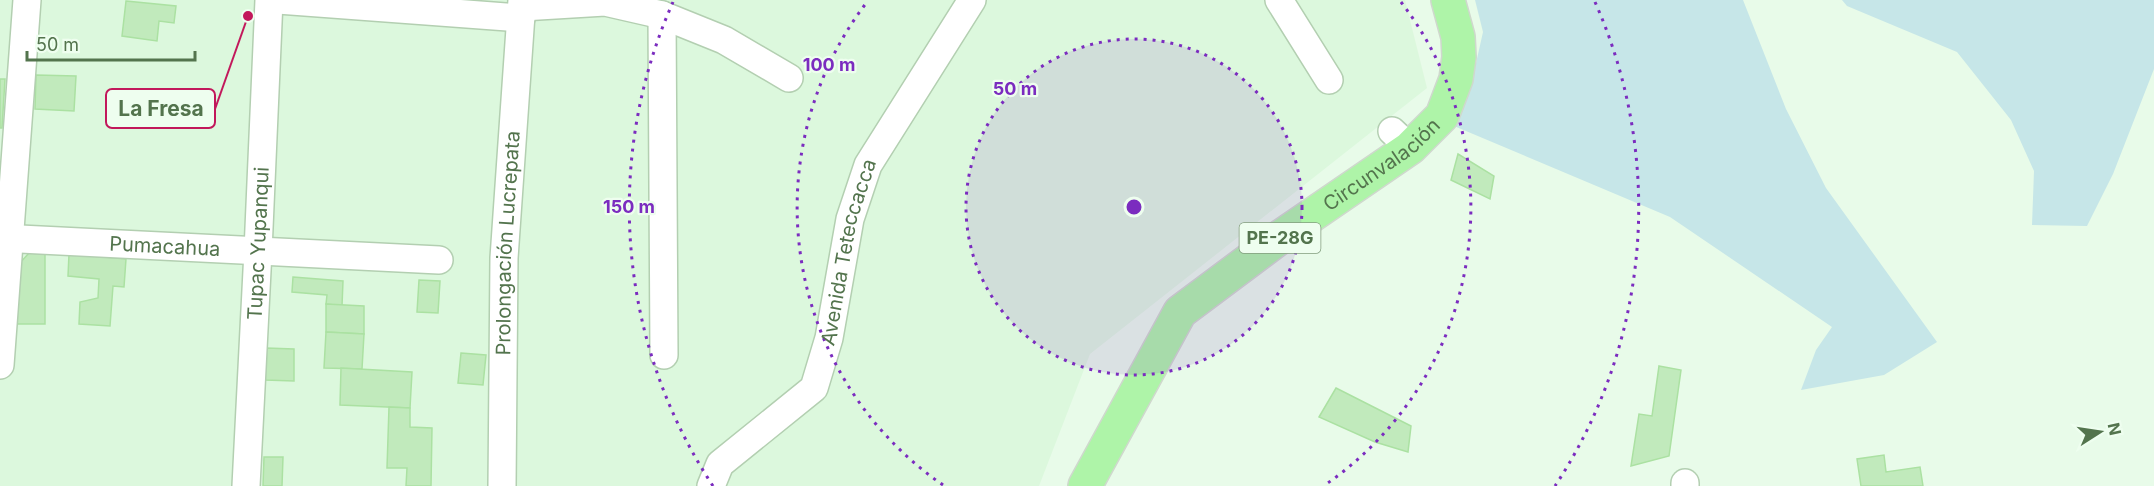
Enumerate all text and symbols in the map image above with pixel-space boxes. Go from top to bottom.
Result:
scale bar [27,24,195,62]
text: 50 m [36,34,79,55]
text: 100 m [803,54,855,75]
text: 50 m [993,78,1037,99]
callout: La Fresa [106,89,215,128]
text: La Fresa [118,96,204,121]
street label: Circunvalación [1318,113,1445,216]
street label: Prolongación Lucrepata [491,130,525,356]
street label: Avenida Teteccacca [815,156,881,348]
street label: Tupac Yupanqui [243,166,274,320]
text: 150 m [603,196,655,217]
centre of rings [1124,197,1144,217]
road number: PE-28G [1240,223,1320,253]
street label: Pumacahua [109,231,221,261]
north arrow [2070,402,2130,462]
text: N [2104,421,2126,437]

